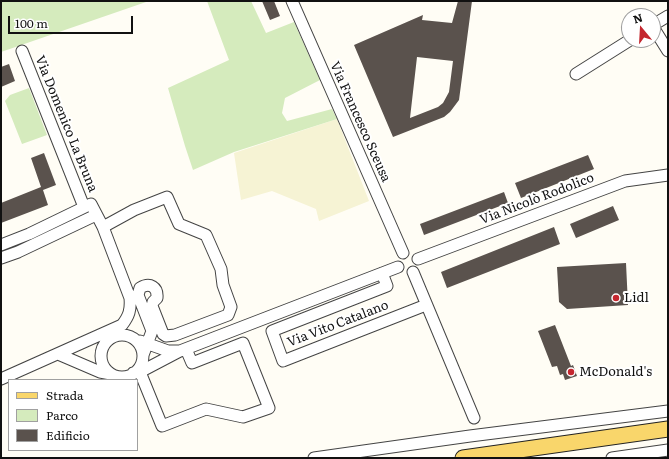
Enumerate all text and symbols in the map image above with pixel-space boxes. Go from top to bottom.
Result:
scale bar [10,8,135,34]
north arrow [621,8,661,48]
text: N [631,9,644,27]
text: 100 m [15,14,48,32]
street label: Via Domenico La Bruna [31,53,101,195]
street label: Via Francesco Sceusa [326,59,394,185]
street label: Via Nicolò Rodolico [478,170,596,228]
place label: Lidl [624,290,649,306]
marker: Lidl [611,293,621,303]
street label: Via Vito Catalano [285,298,391,350]
place label: McDonald's [579,364,652,380]
marker: McDonald's [566,367,576,377]
legend [8,379,138,451]
text: Strada [46,386,84,404]
text: Parco [46,406,78,424]
text: Edificio [46,426,90,444]

